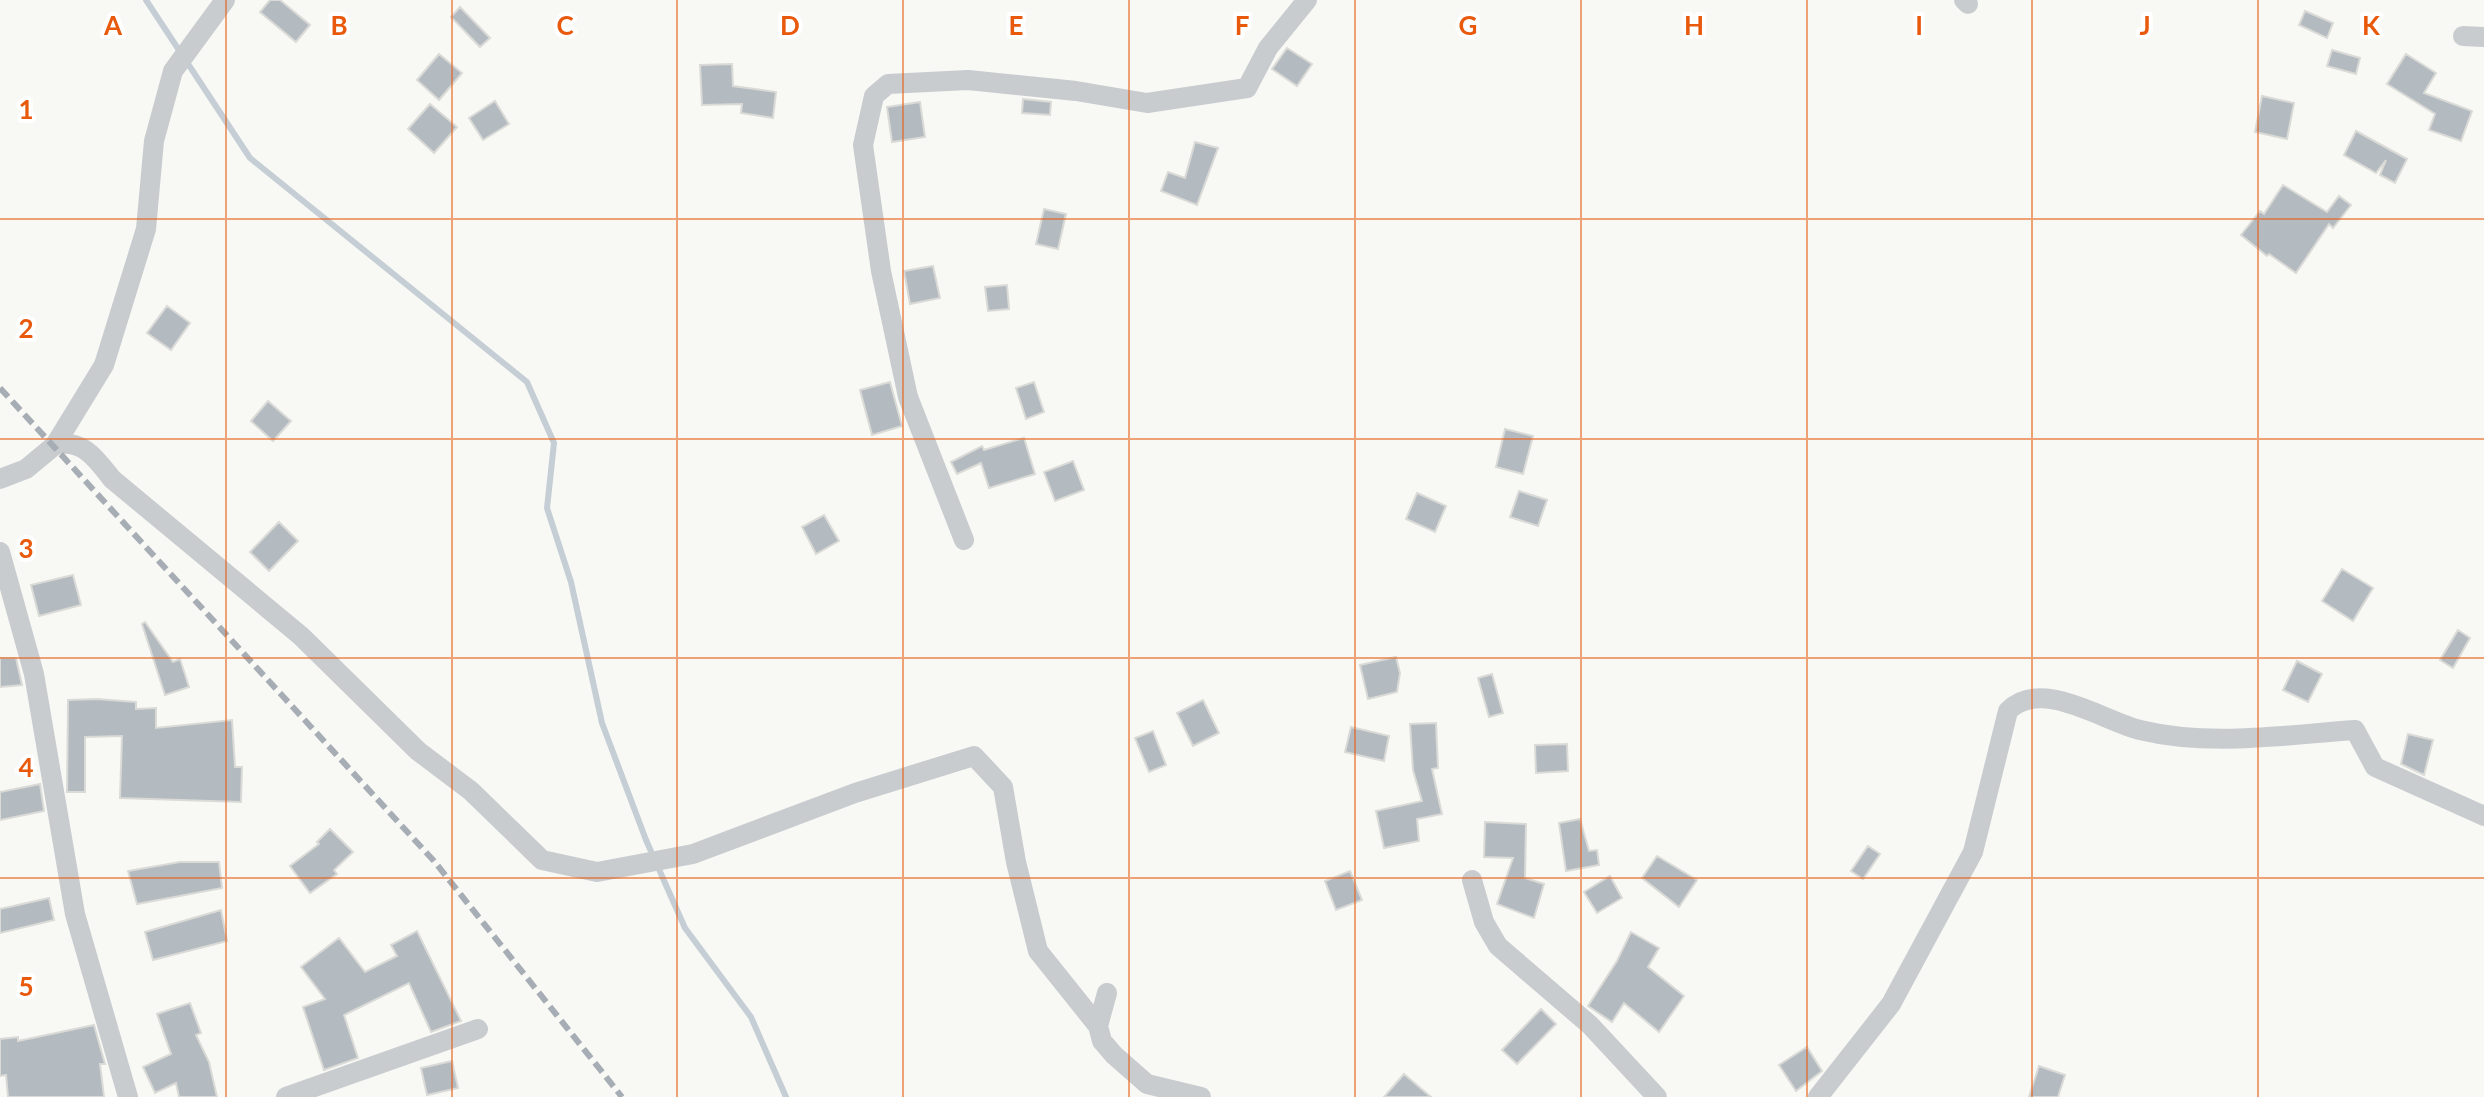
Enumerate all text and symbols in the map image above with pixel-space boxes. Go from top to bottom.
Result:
text: A [103,9,123,41]
text: B [330,9,348,41]
text: C [556,9,574,41]
text: D [780,9,800,41]
text: E [1009,9,1023,41]
text: F [1235,9,1249,41]
text: G [1459,9,1477,41]
text: H [1684,9,1704,41]
text: I [1915,9,1923,41]
text: J [2139,9,2151,41]
text: K [2362,9,2381,41]
text: 1 [18,93,34,125]
text: 2 [18,312,34,344]
text: 3 [18,532,34,564]
text: 4 [18,751,34,783]
text: 5 [18,970,34,1002]

